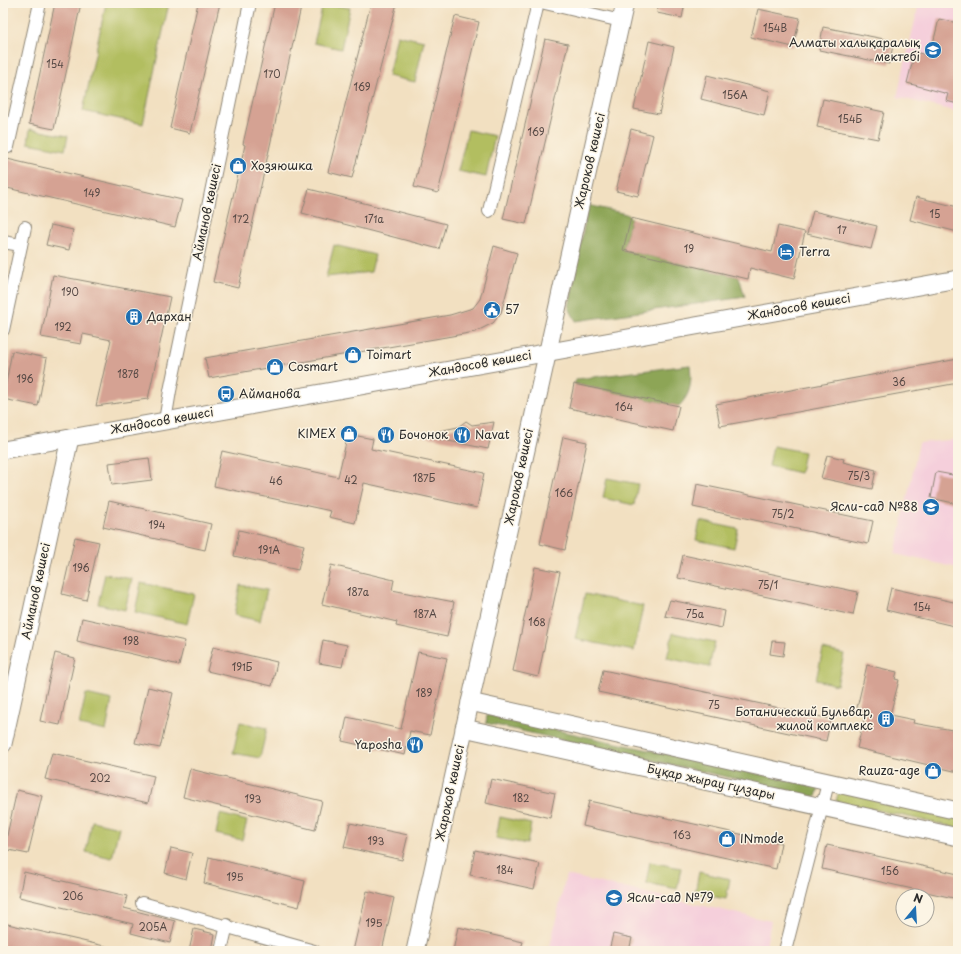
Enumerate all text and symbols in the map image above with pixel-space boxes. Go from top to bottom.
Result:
house number: 154В [763,20,787,35]
place label: Алматы халықаралық мектебі [789,33,921,65]
school or university icon: Алматы халықаралық мектебі [923,40,943,60]
house number: 154 [46,56,64,71]
house number: 170 [263,66,281,81]
house number: 169 [353,79,371,94]
house number: 156А [722,87,748,102]
street label: Жароков көшесі [569,111,609,211]
house number: 154Б [838,111,863,126]
house number: 169 [527,124,545,139]
shop icon: Хозяюшка [228,156,248,176]
place label: Хозяюшка [251,156,313,174]
street label: Айманов көшесі [187,162,225,262]
house number: 149 [84,185,101,200]
house number: 15 [930,206,940,221]
house number: 172 [233,211,249,226]
house number: 171a [364,211,384,226]
house number: 17 [837,222,848,237]
house number: 19 [684,241,694,256]
hotel icon: Terra [776,242,796,262]
place label: Terra [799,242,831,260]
house number: 190 [61,284,79,299]
street label: Жандосов көшесі [746,288,852,324]
public building icon: 57 [482,300,502,320]
place label: 57 [505,300,520,318]
building icon: Дархан [124,307,144,327]
place label: Дархан [146,307,192,325]
house number: 192 [54,319,72,334]
shop icon: Toimart [343,345,363,365]
place label: Toimart [366,345,412,363]
street label: Жандосов көшесі [427,345,533,381]
shop icon: Cosmart [265,357,285,377]
place label: Cosmart [288,357,338,375]
house number: 187в [117,366,139,381]
house number: 196 [16,371,34,386]
house number: 36 [892,374,906,389]
bus stop icon: Айманова [216,384,236,404]
place label: Айманова [239,384,301,402]
house number: 164 [615,399,633,414]
street label: Жандосов көшесі [109,402,215,438]
place label: KIMEX [298,424,336,442]
shop icon: KIMEX [339,424,359,444]
restaurant icon: Бочонок [376,425,396,445]
place label: Бочонок [399,425,449,443]
restaurant icon: Navat [452,425,472,445]
place label: Navat [475,425,510,443]
street label: Жароков көшесі [499,427,537,527]
house number: 75/3 [848,468,870,483]
house number: 187Б [413,470,436,485]
house number: 42 [344,472,358,487]
house number: 46 [269,473,283,488]
house number: 166 [555,485,573,500]
place label: Ясли-сад №88 [830,497,918,515]
school or university icon: Ясли-сад №88 [921,497,941,517]
house number: 75/2 [772,506,794,521]
house number: 194 [149,517,166,532]
street label: Айманов көшесі [16,541,54,641]
house number: 191А [258,542,280,557]
house number: 196 [72,560,90,575]
house number: 75/1 [758,577,778,592]
house number: 187а [347,584,370,599]
house number: 154 [913,599,931,614]
house number: 187А [413,606,437,621]
house number: 75а [686,606,705,621]
house number: 168 [528,614,546,629]
house number: 198 [123,633,139,648]
house number: 191Б [232,659,253,674]
house number: 189 [416,685,432,700]
house number: 75 [708,697,720,712]
place label: Ботанический Бульвар, жилой комплекс [735,702,873,734]
building icon: Ботанический Бульвар, жилой комплекс [876,709,896,729]
place label: Yaposha [354,735,403,753]
restaurant icon: Yaposha [405,735,425,755]
street label: Жароков көшесі [430,743,468,843]
street label: Бұқар жырау гүлзары [646,759,777,803]
place label: Rauza-age [858,761,920,779]
shop icon: Rauza-age [923,761,943,781]
house number: 202 [89,770,111,785]
house number: 182 [513,790,529,805]
house number: 193 [245,791,262,806]
house number: 163 [673,827,691,842]
shop icon: INmode [717,829,737,849]
place label: INmode [740,829,784,847]
house number: 193 [368,833,385,848]
house number: 184 [496,862,514,877]
house number: 156 [881,863,899,878]
house number: 195 [227,869,244,884]
house number: 206 [63,888,83,903]
school or university icon: Ясли-сад №79 [604,888,624,908]
place label: Ясли-сад №79 [627,888,714,906]
north arrow [895,888,935,928]
text: N [911,889,925,908]
house number: 195 [366,915,383,930]
house number: 205А [139,919,167,934]

